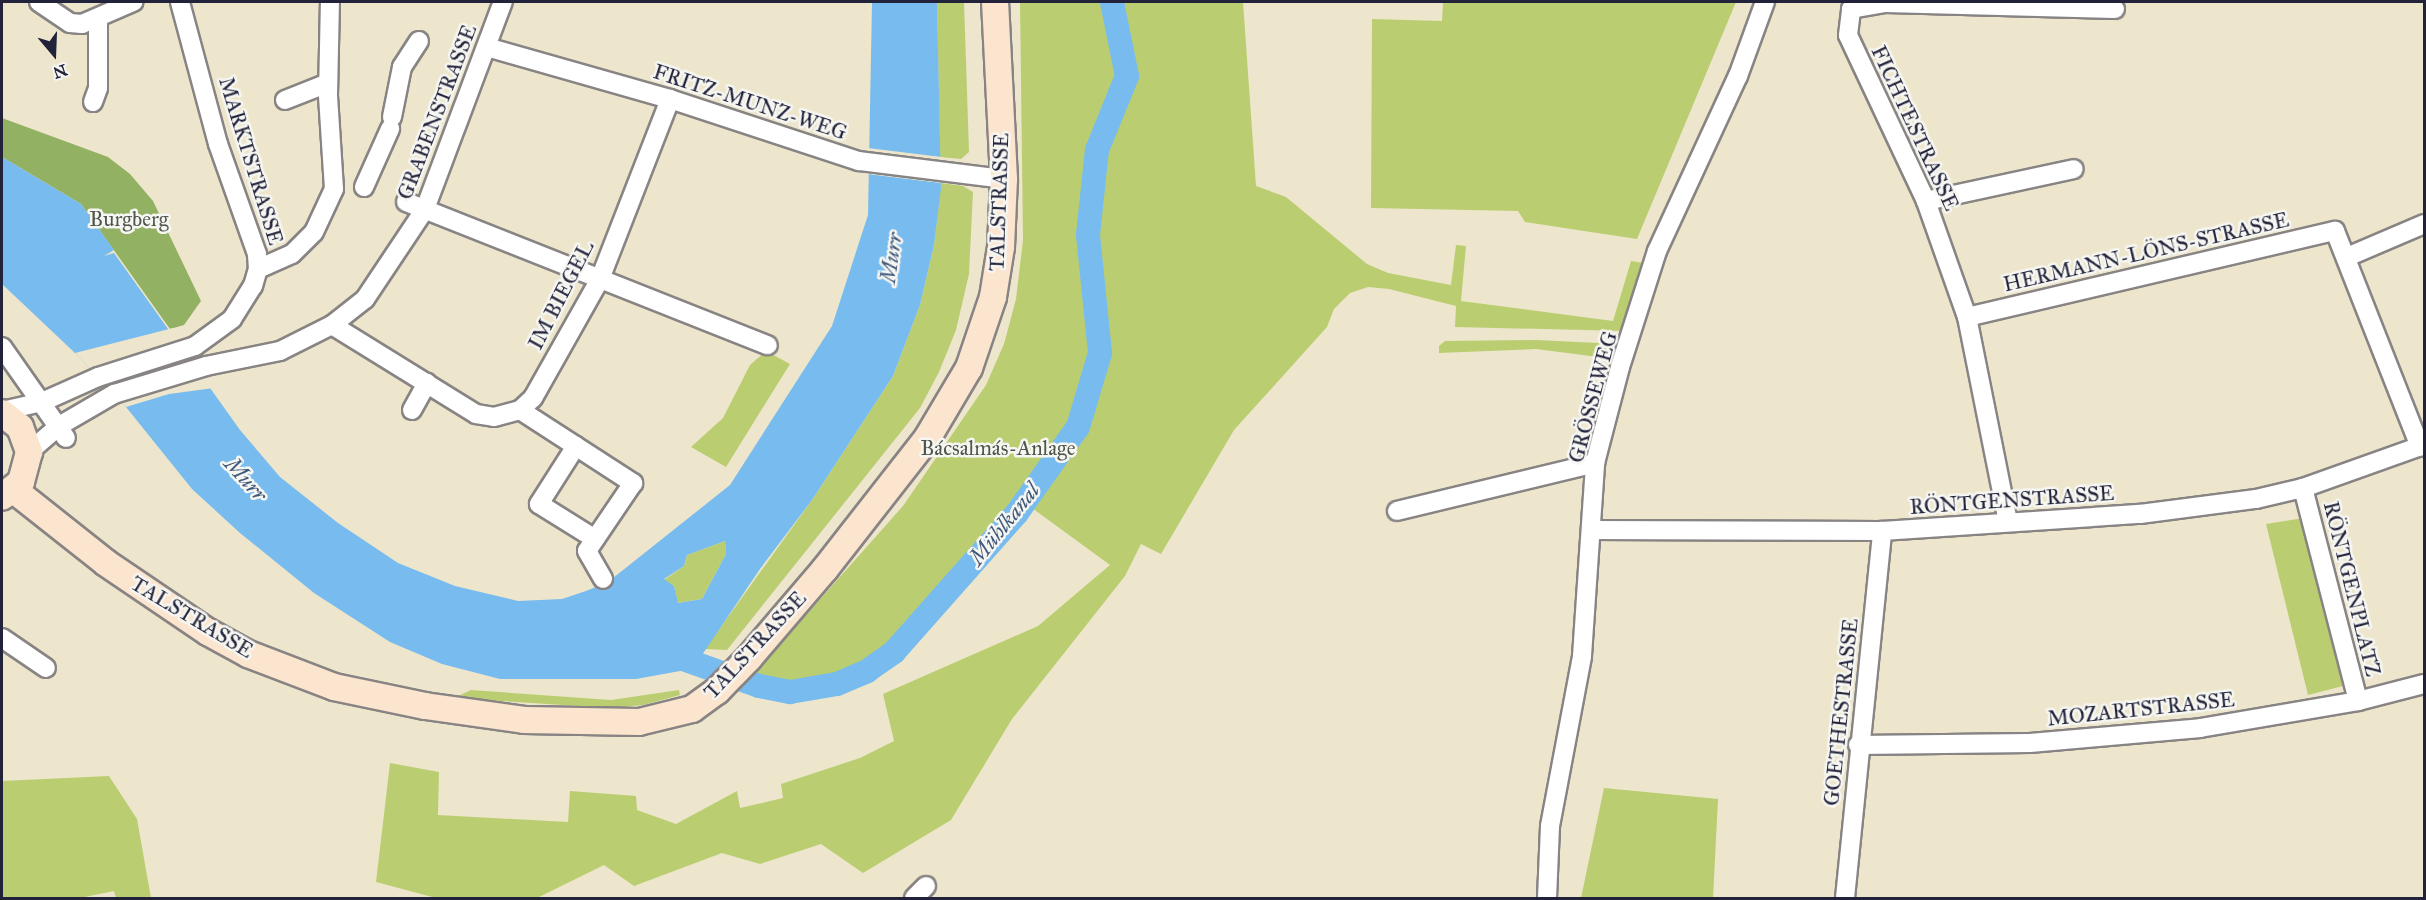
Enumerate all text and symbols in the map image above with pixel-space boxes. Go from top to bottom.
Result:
street label: GRABENSTRASSE [392,21,482,203]
north arrow [24,24,84,84]
street label: FICHTESTRASSE [1866,42,1964,214]
street label: FRITZ-MUNZ-WEG [650,59,850,145]
text: N [51,60,70,83]
street label: MARKTSTRASSE [214,74,288,248]
street label: TALSTRASSE [984,132,1014,272]
park label: Burgberg [89,206,169,232]
street label: HERMANN-LÖNS-STRASSE [2001,207,2291,297]
water label: Murr [874,231,908,285]
street label: IM BIEGEL [523,236,599,354]
street label: GRÖSSEWEG [1563,329,1623,465]
park label: Bácsalmás-Anlage [920,435,1076,461]
water label: Murr [219,451,273,507]
water label: Mühlkanal [963,478,1045,570]
street label: RÖNTGENSTRASSE [1909,480,2115,520]
street label: RÖNTGENPLATZ [2318,499,2386,679]
street label: TALSTRASSE [126,571,258,663]
street label: TALSTRASSE [699,586,811,704]
street label: GOETHESTRASSE [1819,617,1863,807]
street label: MOZARTSTRASSE [2046,687,2236,731]

